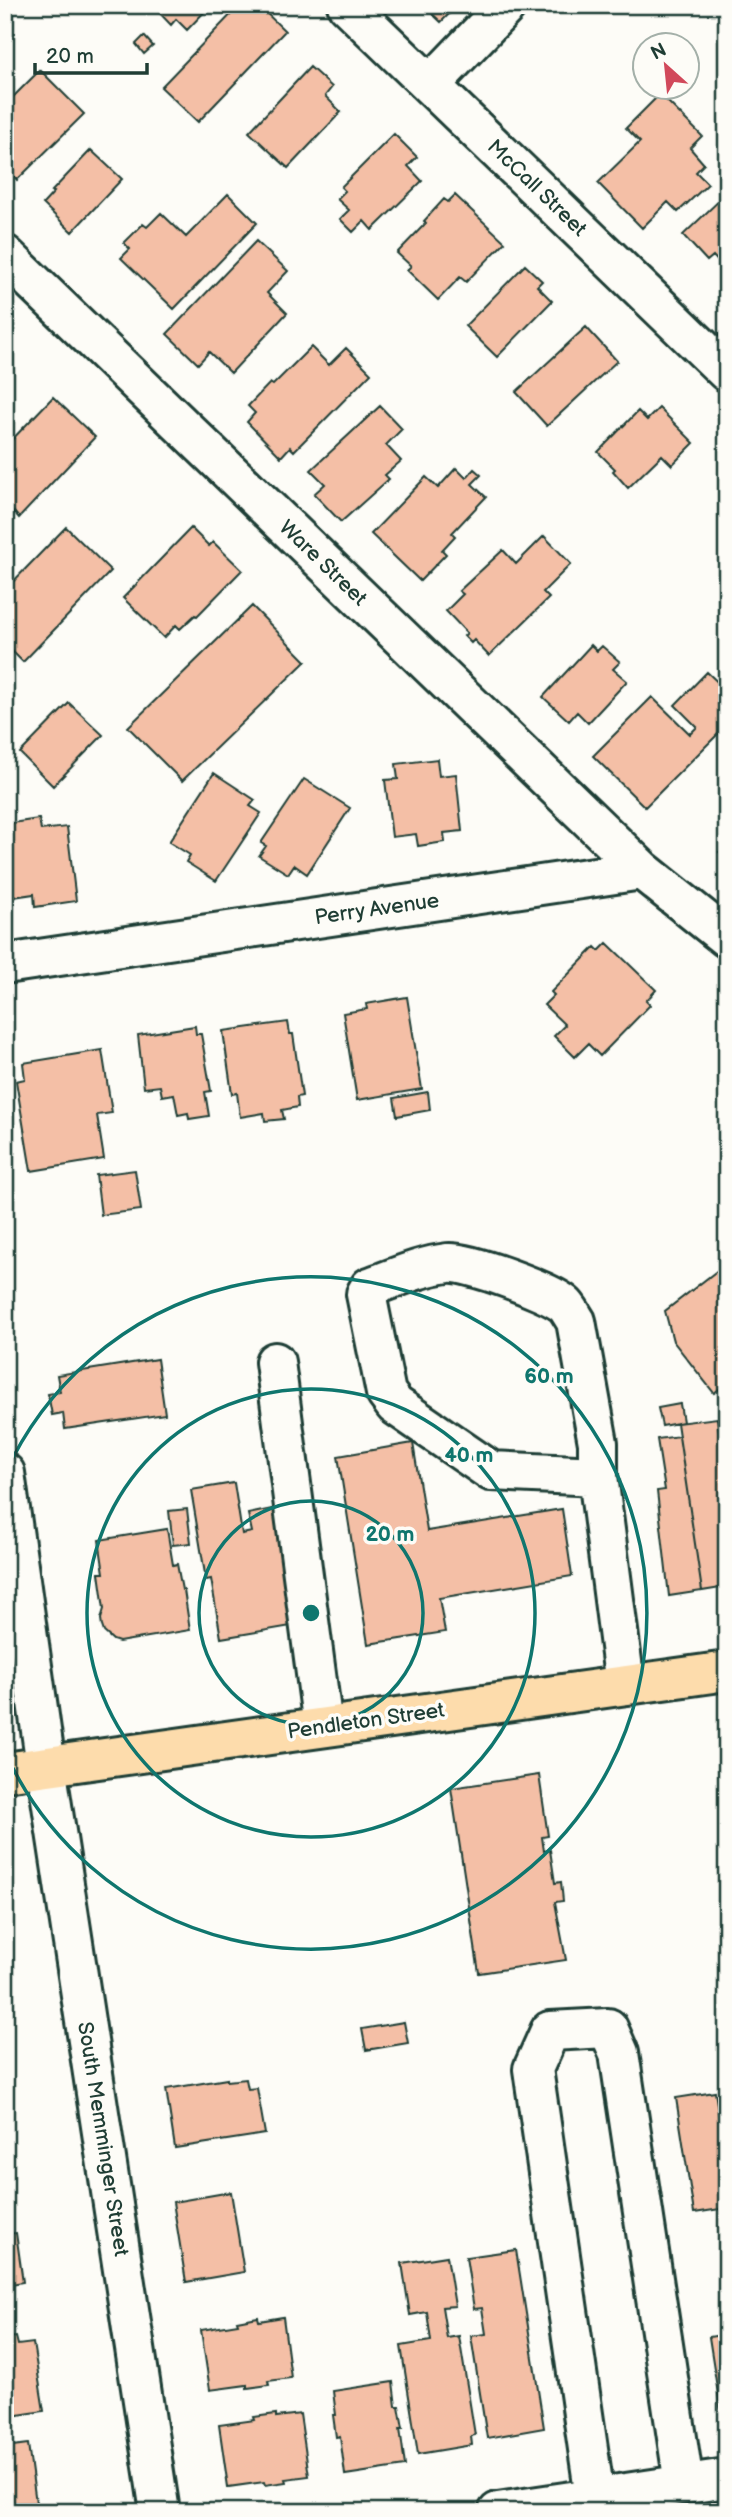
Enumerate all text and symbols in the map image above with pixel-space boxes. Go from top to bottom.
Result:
scale bar [35,32,147,76]
north arrow [630,32,700,102]
text: N [647,39,671,66]
text: 20 m [46,44,94,69]
street label: McCall Street [482,134,592,242]
street label: Ware Street [274,515,372,611]
street label: Perry Avenue [313,888,441,930]
text: 60 m [524,1364,574,1389]
text: 40 m [444,1443,494,1468]
text: 20 m [366,1522,414,1547]
centre of rings [299,1601,323,1625]
street label: Pendleton Street [286,1698,447,1744]
street label: South Memminger Street [72,2020,134,2259]

